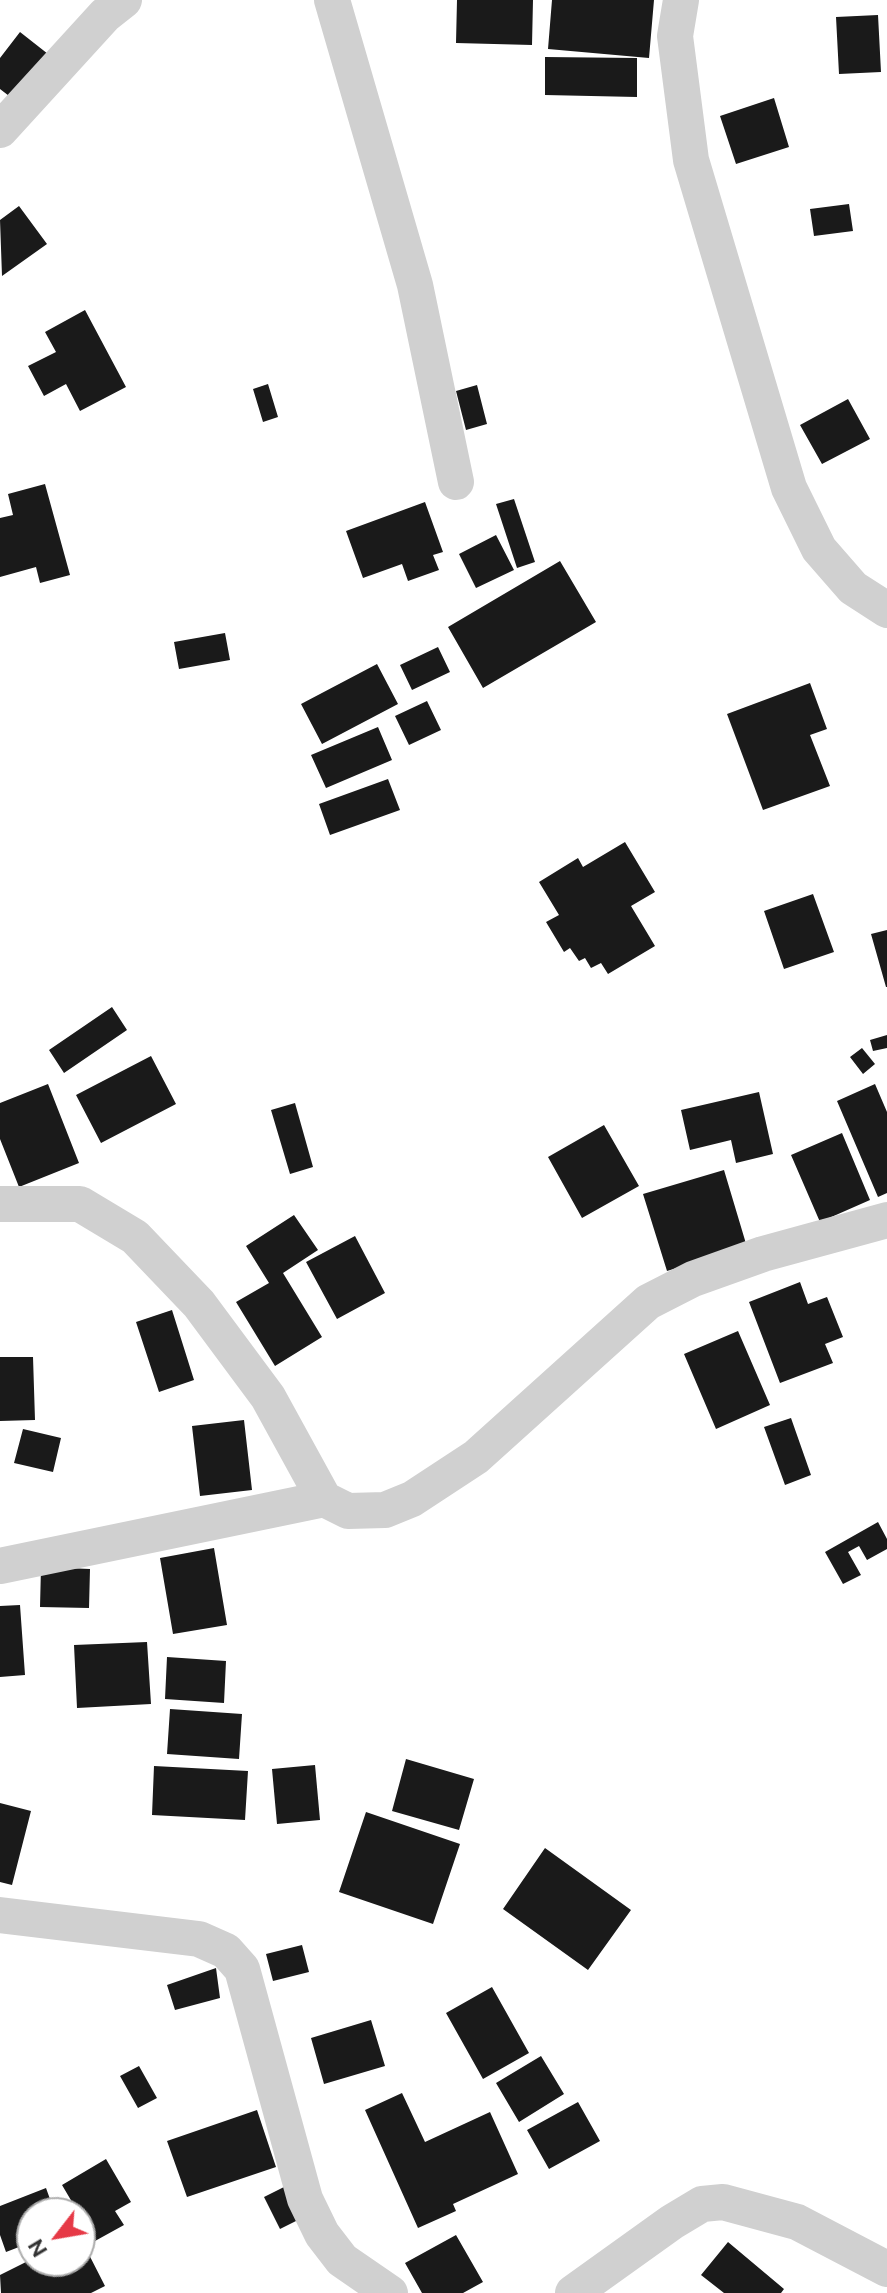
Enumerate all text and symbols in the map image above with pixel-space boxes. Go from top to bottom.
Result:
north arrow [16,2197,96,2277]
text: N [22,2235,52,2262]

